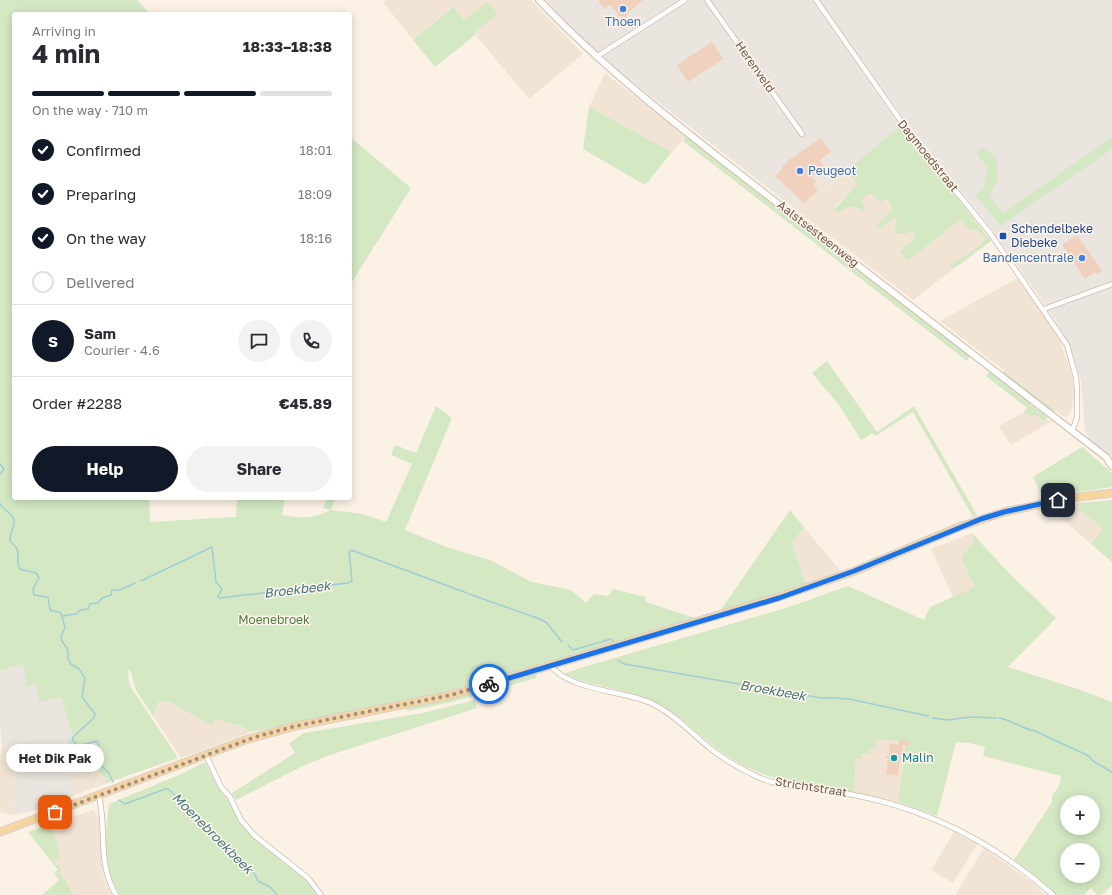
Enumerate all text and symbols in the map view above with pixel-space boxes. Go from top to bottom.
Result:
marker: Thoen [618,4,628,14]
place label: Thoen [605,14,641,29]
text: Arriving in [32,23,96,39]
text: 18:33–18:38 [243,37,332,55]
text: 4 min [32,38,100,69]
street label: Herenveld [732,38,779,95]
text: On the way · 710 m [32,102,148,118]
street label: Dagmoedstraat [895,117,962,195]
icon: check [32,139,54,161]
text: Confirmed [66,141,141,159]
text: 18:01 [299,142,332,158]
place label: Peugeot [808,163,857,178]
marker: Peugeot [795,166,805,176]
icon: check [32,183,54,205]
text: Preparing [66,185,136,203]
text: 18:09 [298,186,332,202]
street label: Aalstsesteenweg [775,197,862,270]
place label: Schendelbeke Diebeke [1011,221,1093,250]
icon: check [32,227,54,249]
text: On the way [66,229,146,247]
text: 18:16 [300,230,332,246]
marker: Schendelbeke Diebeke [998,231,1008,241]
place label: Bandencentrale [982,250,1074,265]
marker: Bandencentrale [1077,253,1087,263]
text: Delivered [66,273,134,291]
button: chat [238,320,280,362]
button: phone [290,320,332,362]
text: Sam [84,324,116,342]
text: S [48,332,58,350]
text: Courier · 4.6 [84,342,160,358]
text: Order #2288 [32,394,122,412]
text: €45.89 [279,394,332,412]
button: Help [32,446,178,492]
button: Share [186,446,332,492]
pin [1041,483,1075,517]
icon: home [1047,489,1069,511]
water label: Broekbeek [263,577,333,601]
park label: Moenebroek [238,612,310,627]
courier [469,664,509,704]
icon: bike [478,673,500,695]
water label: Broekbeek [739,676,809,704]
callout: Het Dik Pak [6,744,104,772]
text: Het Dik Pak [18,750,92,766]
place label: Malin [902,750,934,765]
marker: Malin [889,753,899,763]
street label: Strichtstraat [774,773,848,800]
water label: Moenebroekbeek [169,789,258,878]
pin [38,795,72,829]
map controls [1060,795,1100,883]
button: + [1060,795,1100,835]
icon: bag [44,801,66,823]
button: − [1060,843,1100,883]

